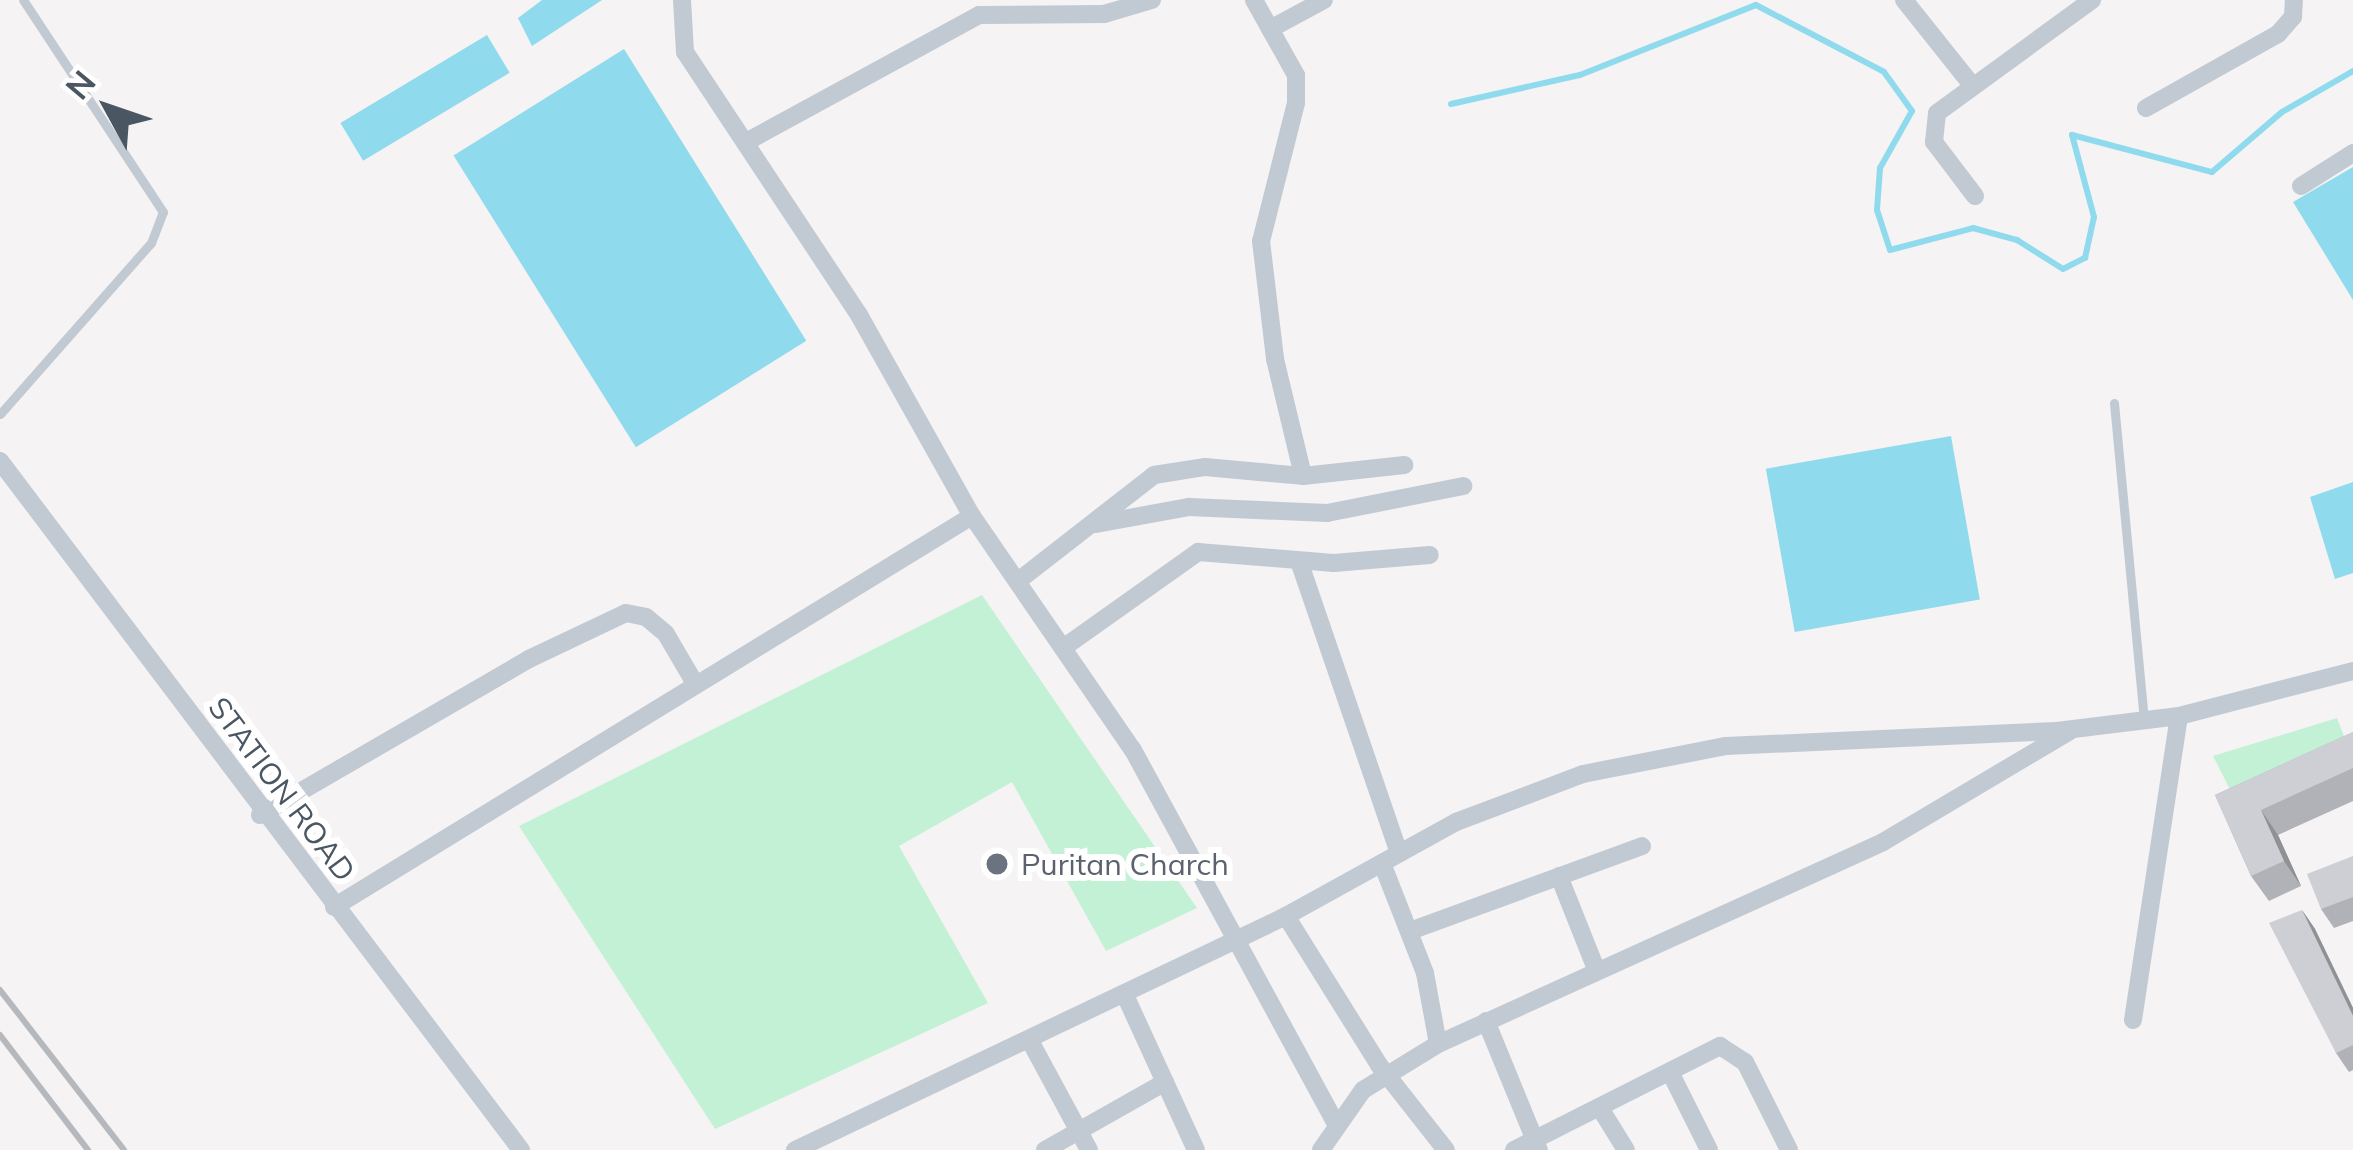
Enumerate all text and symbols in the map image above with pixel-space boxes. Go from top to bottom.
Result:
north arrow [48,48,168,168]
text: N [56,62,104,107]
street label: STATION ROAD [201,690,363,888]
place label: Puritan Charch [1021,846,1229,882]
marker: Puritan Charch [984,851,1010,877]

